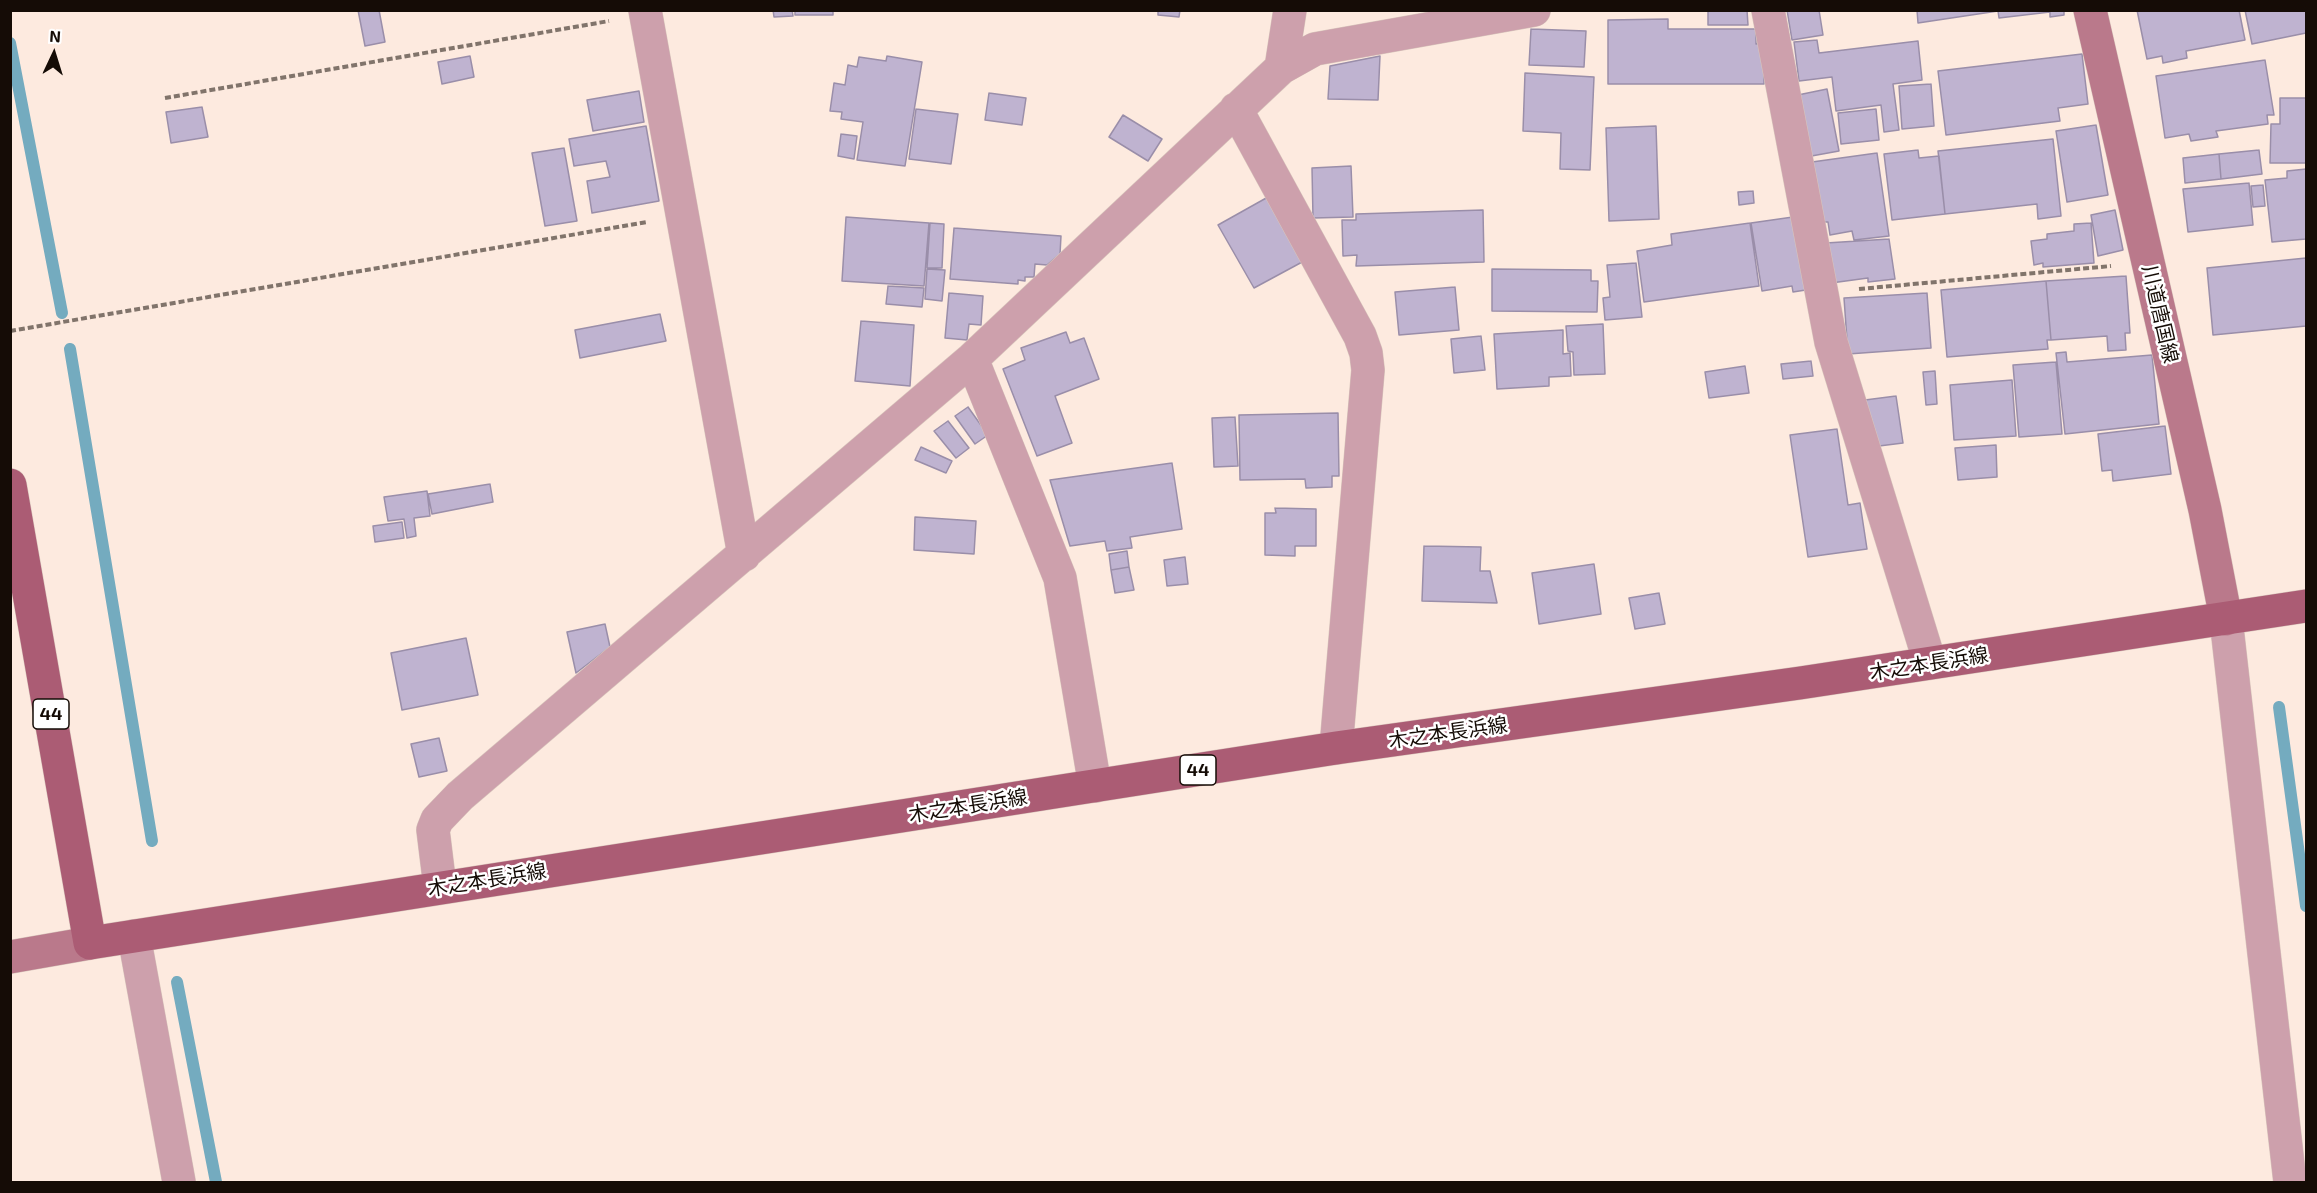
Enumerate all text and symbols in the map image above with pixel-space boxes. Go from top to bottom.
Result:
north arrow [24,24,84,84]
text: N [49,26,62,45]
street label: 川道唐国線 [2137,263,2183,365]
street label: 木之本長浜線 [1868,643,1990,685]
road number: 44 [33,699,69,729]
street label: 木之本長浜線 [1387,713,1509,753]
road number: 44 [1180,755,1216,785]
street label: 木之本長浜線 [907,785,1029,827]
street label: 木之本長浜線 [426,859,548,901]

